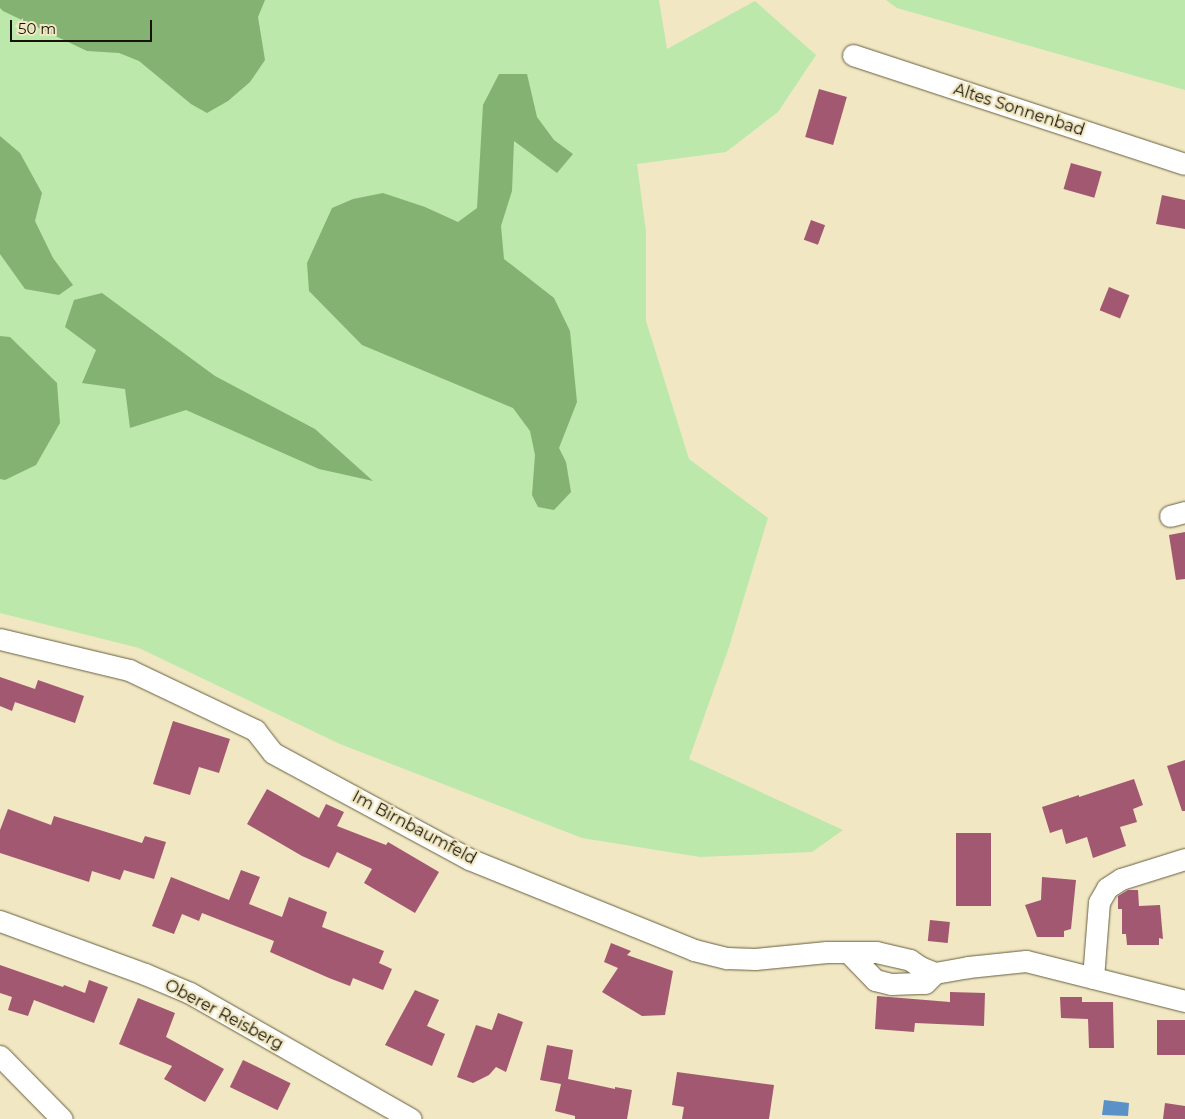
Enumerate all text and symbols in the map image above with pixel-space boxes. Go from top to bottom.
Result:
scale bar [12,10,155,42]
text: 50 m [18,19,56,38]
street label: Altes Sonnenbad [951,80,1087,140]
street label: Im Birnbaumfeld [349,787,479,869]
street label: Oberer Reisberg [161,976,287,1054]

